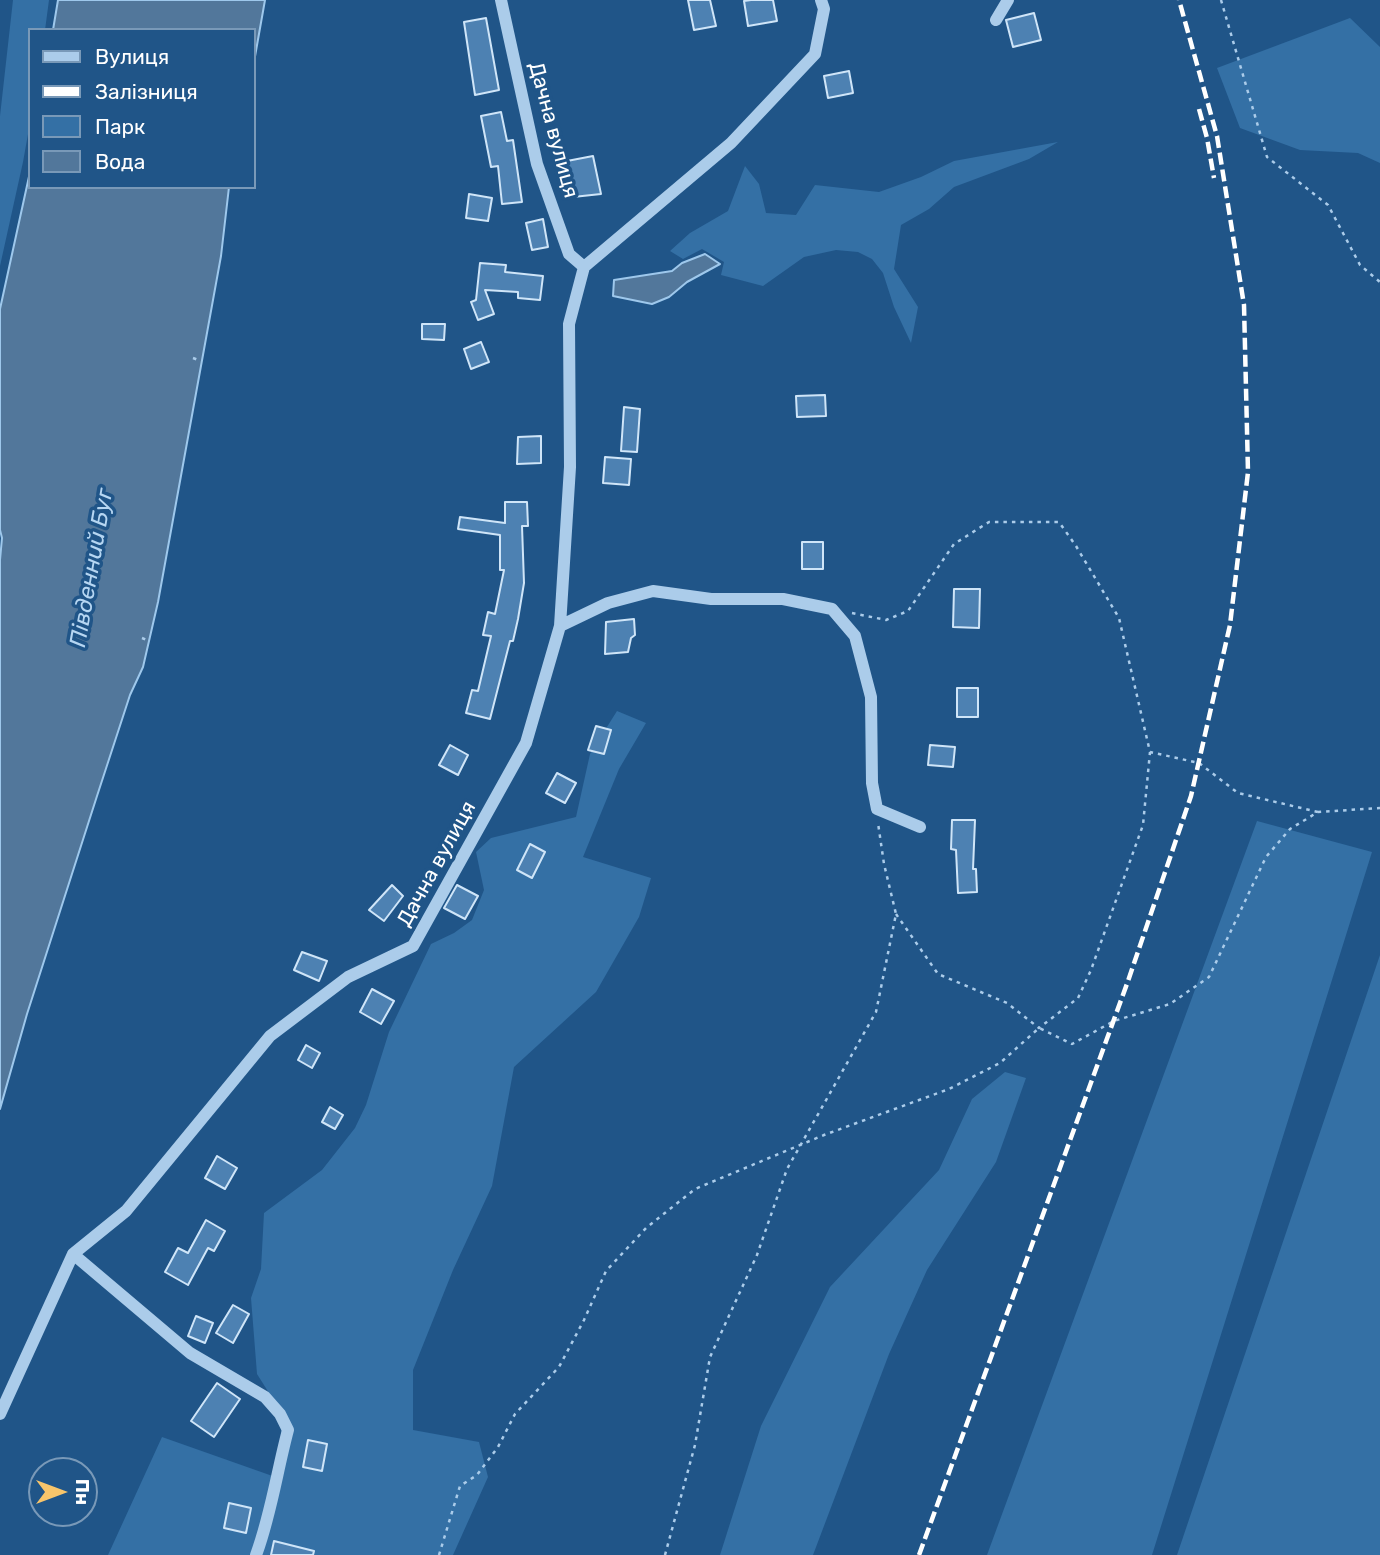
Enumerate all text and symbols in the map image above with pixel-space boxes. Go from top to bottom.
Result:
legend [28,28,256,189]
text: Вулиця [95,44,169,69]
street label: Дачна вулиця [523,59,583,201]
text: Залізниця [95,79,198,104]
text: Парк [95,114,145,139]
text: Вода [95,149,145,174]
water label: Південний Буг [65,487,119,649]
street label: Дачна вулиця [392,797,482,931]
north arrow [28,1457,98,1527]
text: Пн [71,1479,94,1505]

